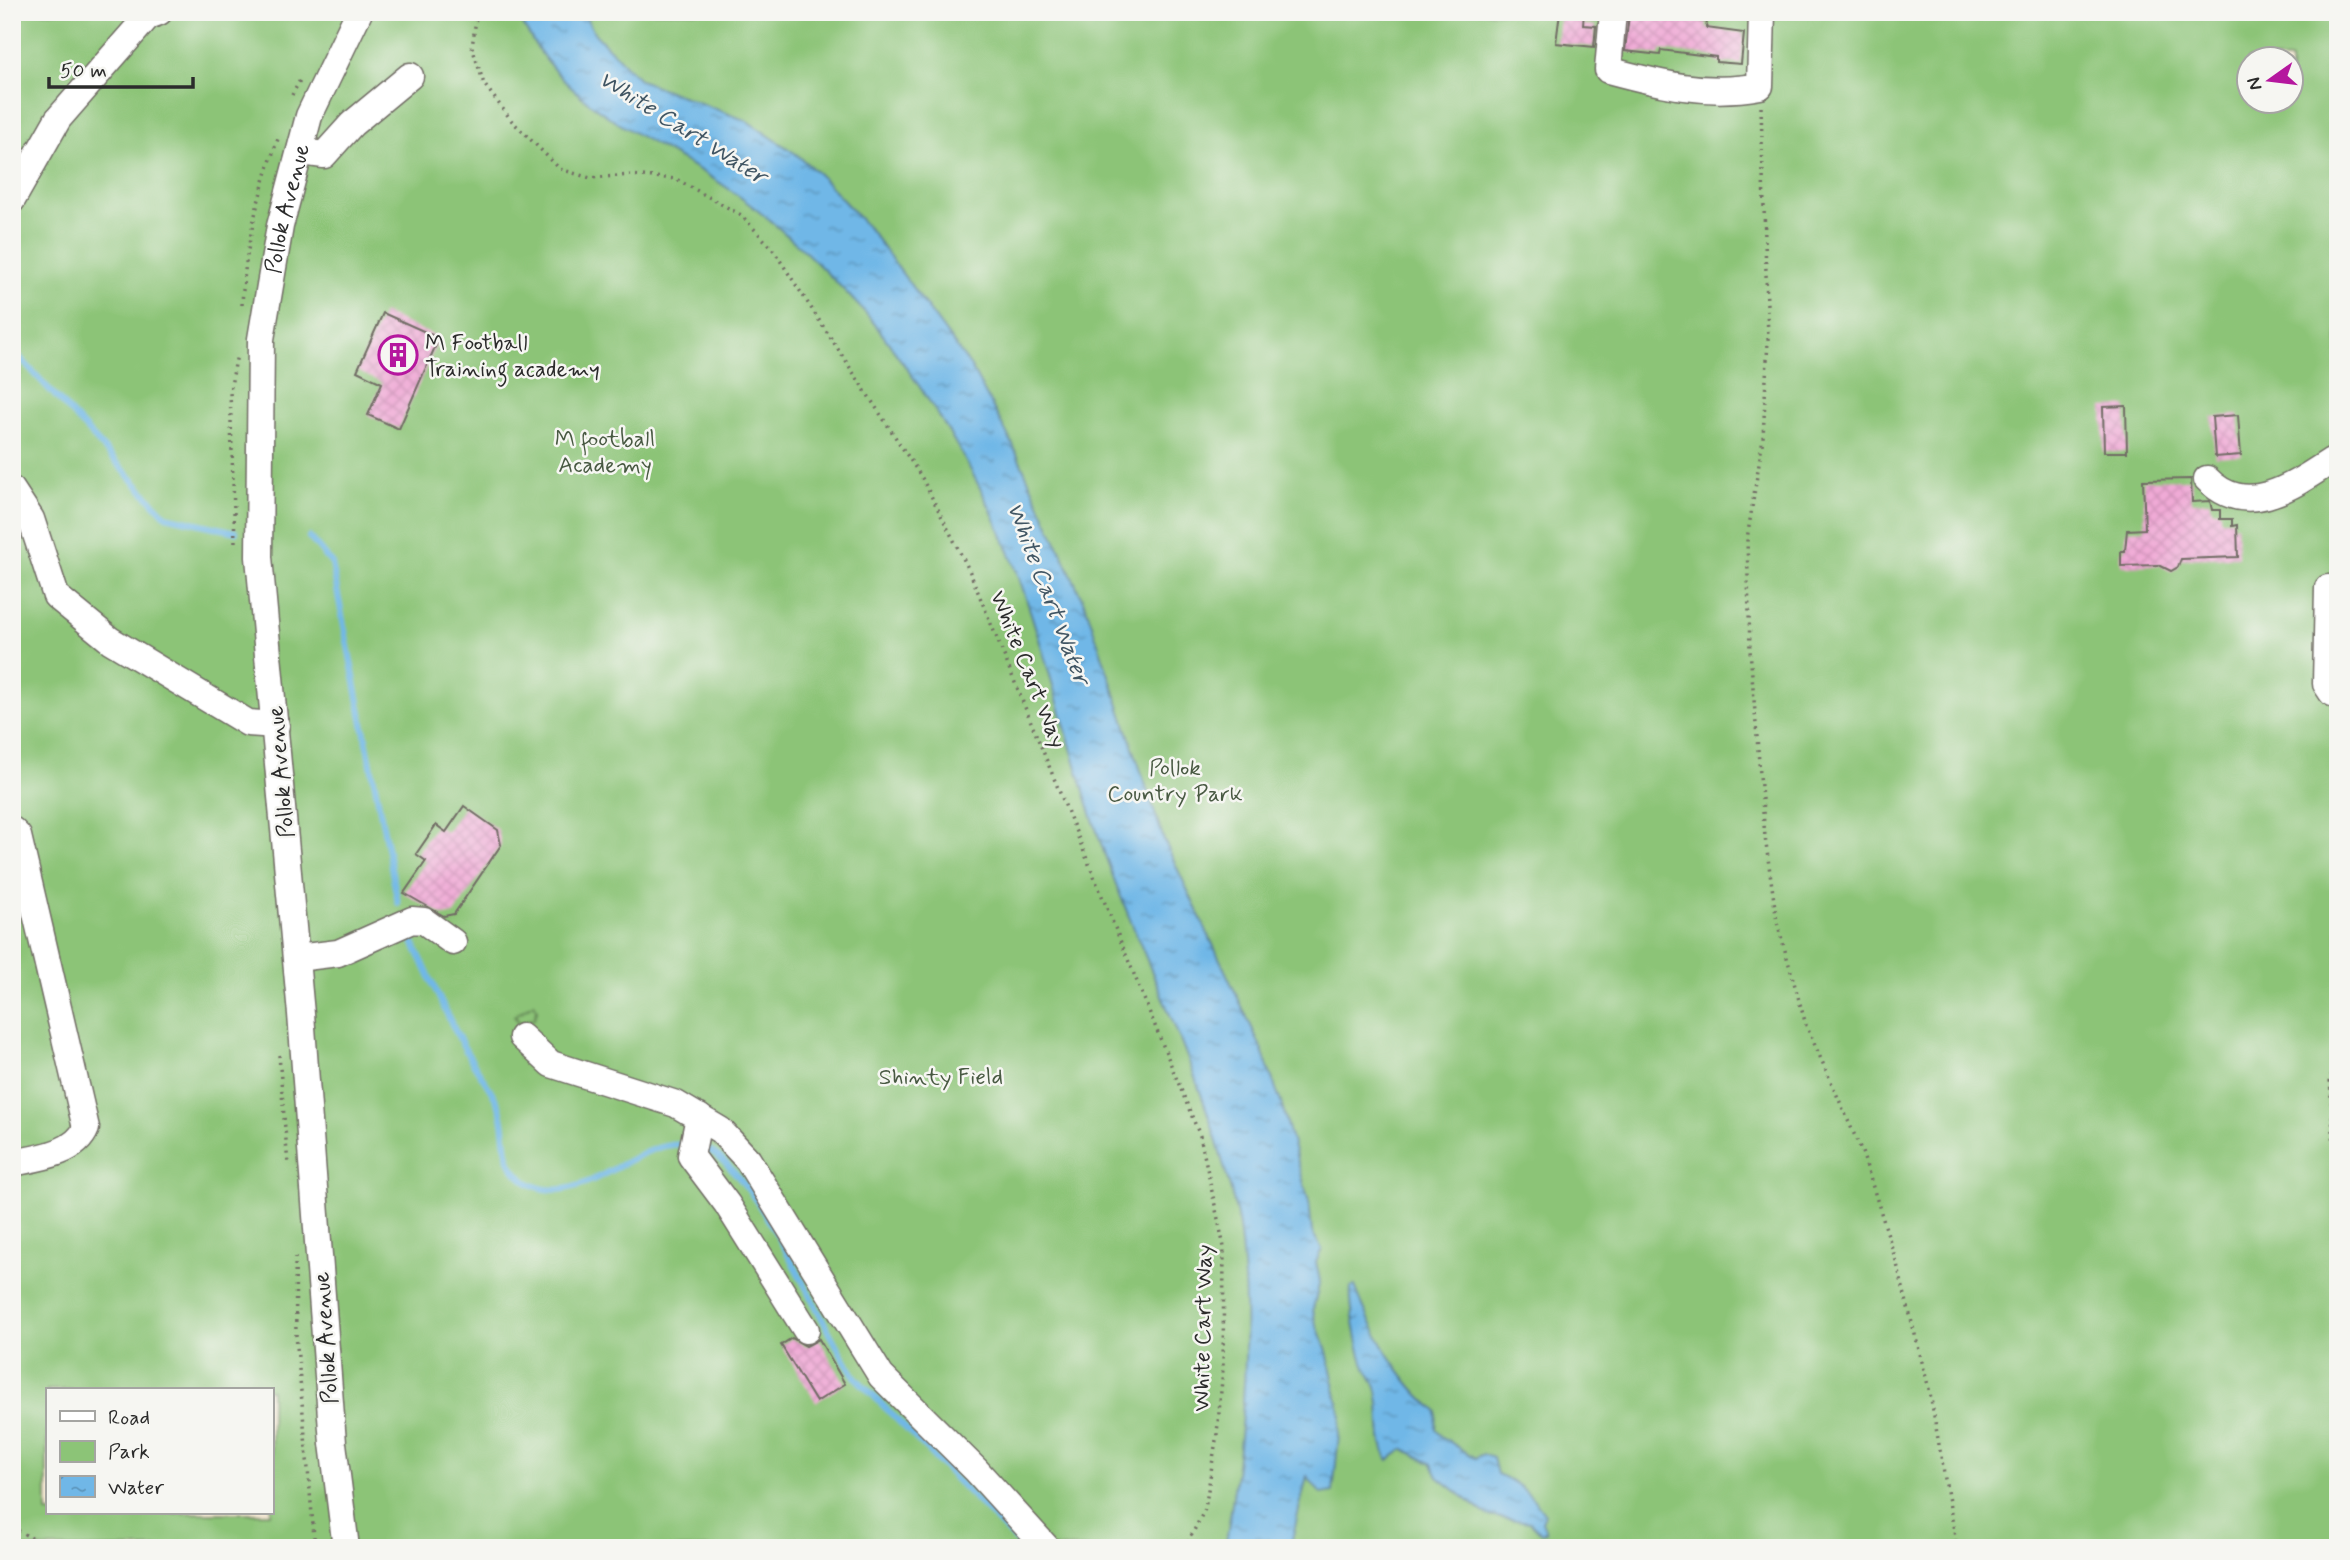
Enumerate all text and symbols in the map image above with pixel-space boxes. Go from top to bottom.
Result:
scale bar [49,46,192,90]
north arrow [2234,46,2304,116]
text: 50 m [60,57,107,85]
water label: White Cart Water [592,64,775,194]
text: N [2241,75,2269,93]
street label: Pollok Avenue [259,141,318,276]
place label: M Football Training academy [425,329,600,387]
building icon: M Football Training academy [377,334,419,376]
park label: M football Academy [555,425,655,481]
water label: White Cart Water [999,498,1098,692]
street label: White Cart Way [982,587,1072,753]
street label: Pollok Avenue [261,704,303,839]
park label: Pollok Country Park [1107,754,1243,810]
park label: Shinty Field [879,1063,1003,1093]
street label: White Cart Way [1188,1244,1220,1412]
street label: Pollok Avenue [307,1271,347,1405]
legend [46,1388,273,1514]
text: Road [108,1404,150,1432]
text: Park [108,1438,150,1466]
text: Water [108,1474,164,1502]

